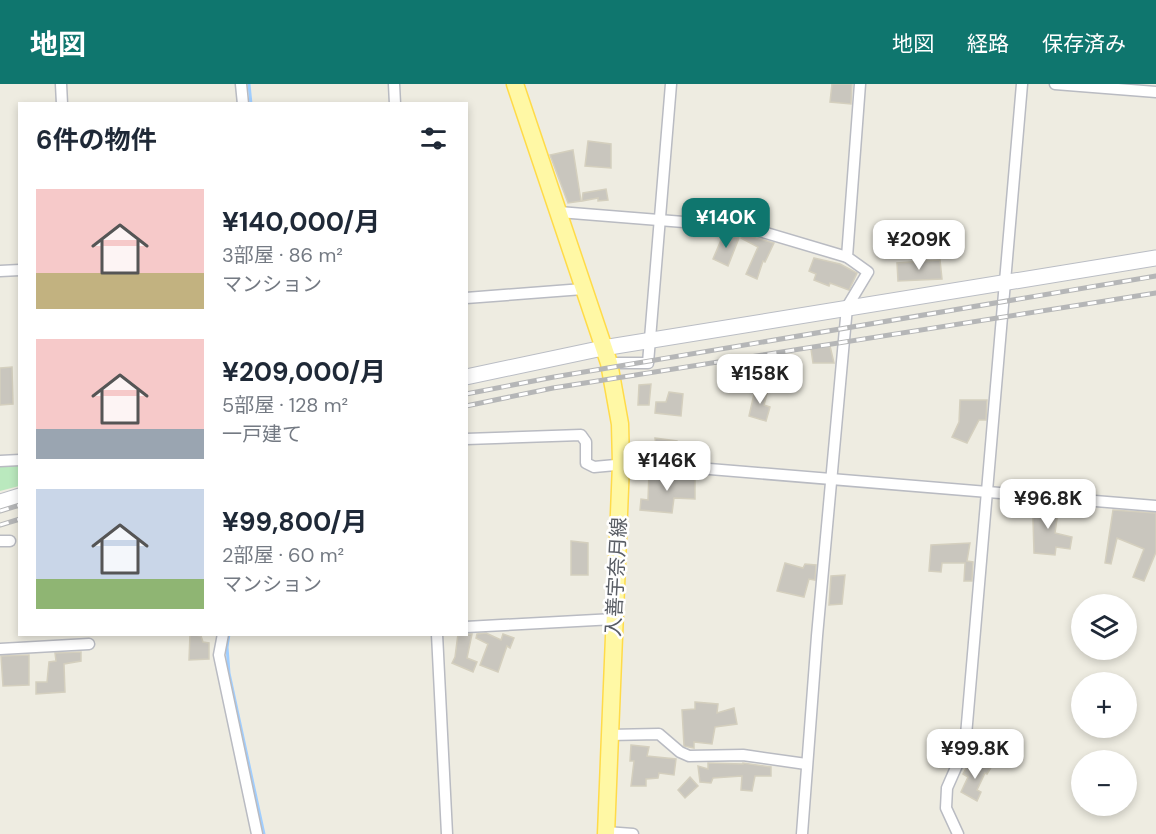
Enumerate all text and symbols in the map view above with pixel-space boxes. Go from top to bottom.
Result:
text: 地図 [30,26,86,63]
text: 地図 [892,30,934,58]
text: 経路 [967,30,1009,58]
text: 保存済み [1042,30,1126,58]
icon: filters [417,122,450,155]
text: 6件の物件 [36,123,156,157]
pin: ¥140K [684,198,768,249]
text: ¥140K [696,204,756,230]
text: ¥140,000/月 [222,205,380,239]
icon: home [84,213,156,285]
pin: ¥209K [877,220,961,271]
text: ¥209K [887,226,951,252]
text: 3部屋 · 86 m² [222,242,343,268]
text: マンション [222,271,322,297]
pin: ¥158K [718,354,802,405]
text: ¥209,000/月 [222,355,386,389]
text: ¥158K [731,360,789,386]
icon: home [84,363,156,435]
text: 5部屋 · 128 m² [222,392,348,418]
text: 一戸建て [222,421,302,447]
pin: ¥146K [625,441,709,492]
text: ¥146K [637,447,697,473]
pin: ¥96.8K [999,479,1097,530]
text: ¥96.8K [1014,485,1082,511]
text: ¥99,800/月 [222,505,367,539]
icon: home [84,513,156,585]
street label: 入善宇奈月線 [600,516,632,638]
text: 2部屋 · 60 m² [222,542,344,568]
text: マンション [222,571,322,597]
map controls [1071,594,1137,816]
button: layers [1071,594,1137,660]
button: + [1071,672,1137,738]
pin: ¥99.8K [926,729,1024,780]
text: ¥99.8K [941,735,1009,761]
button: − [1071,750,1137,816]

